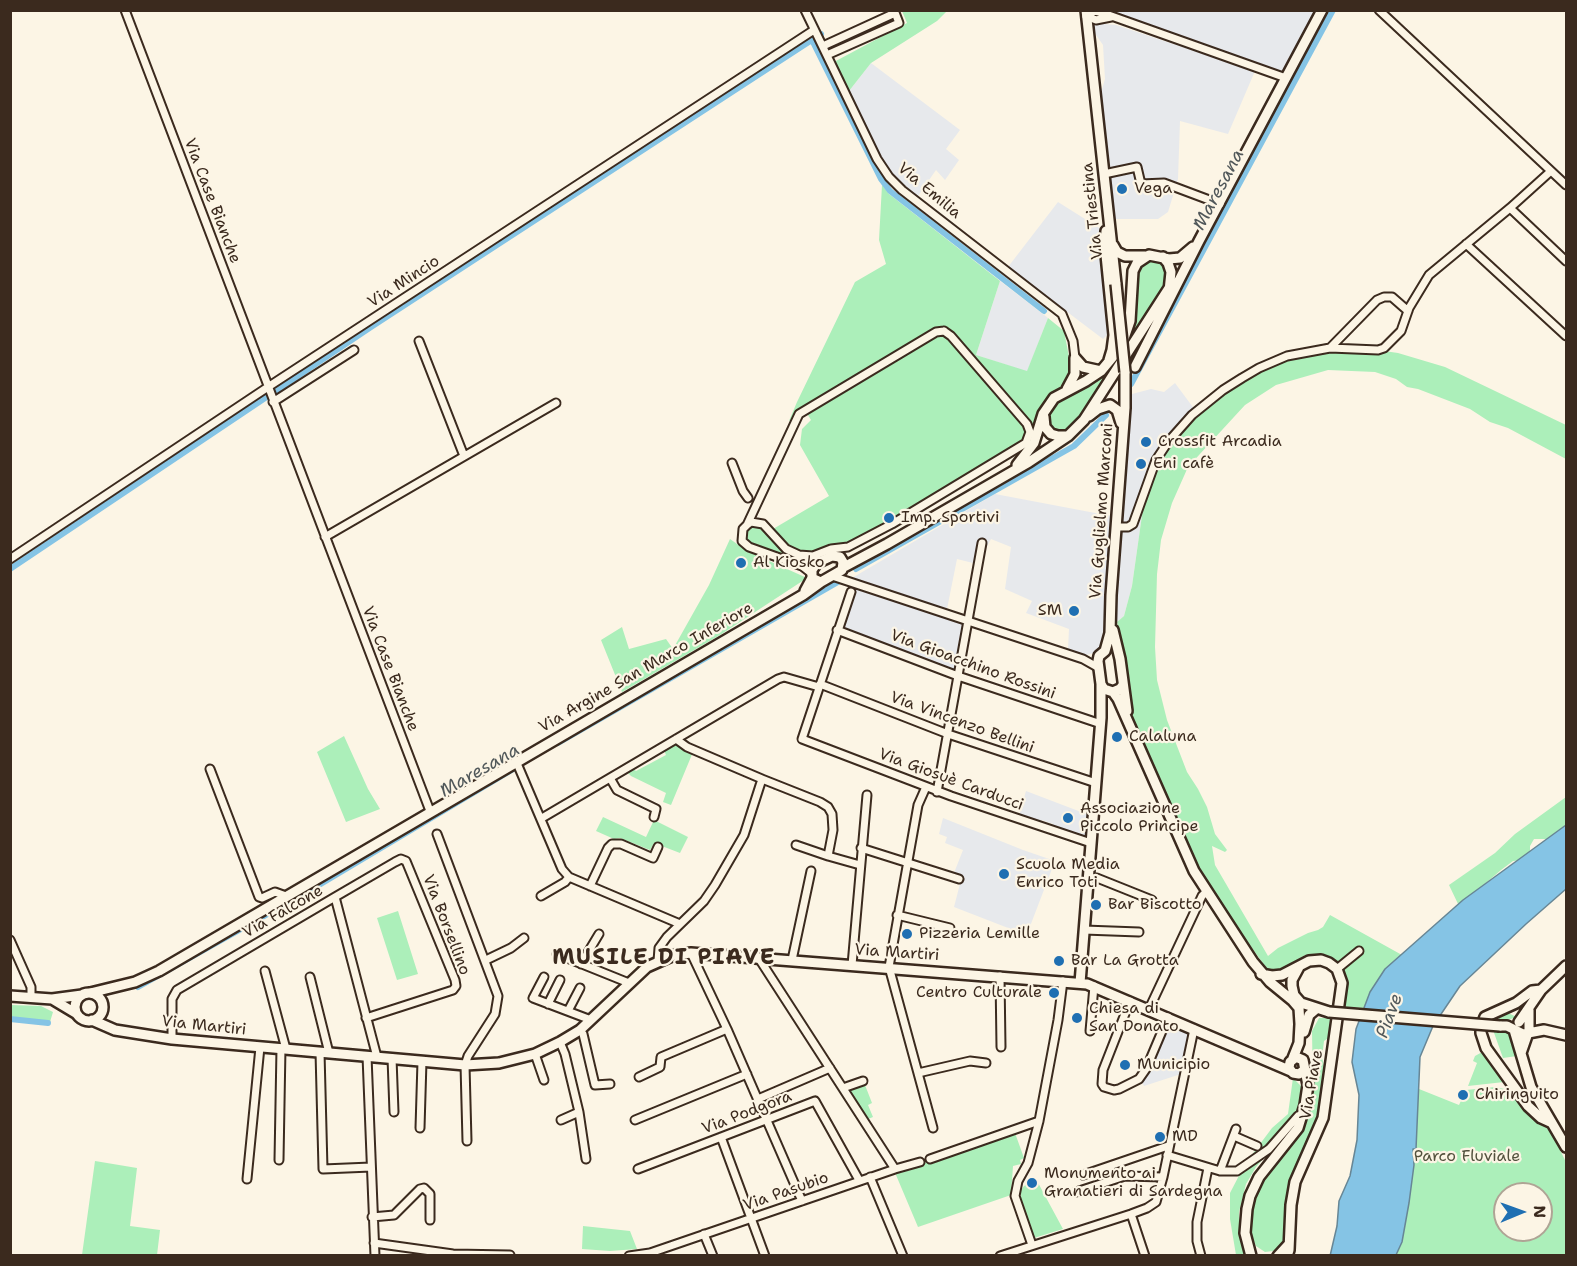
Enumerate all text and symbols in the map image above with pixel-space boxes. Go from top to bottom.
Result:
street label: Via Case Bianche [179,136,245,266]
water label: Maresana [1189,146,1249,234]
street label: Via Emilia [893,159,965,223]
street label: Via Triestina [1078,162,1108,260]
place label: Vega [1134,179,1172,199]
marker: Vega [1115,182,1129,196]
street label: Via Mincio [365,252,443,312]
street label: Via Guglielmo Marconi [1086,422,1118,600]
place label: Crossfit Arcadia [1158,432,1282,452]
marker: Crossfit Arcadia [1139,435,1153,449]
place label: Eni cafè [1153,454,1214,474]
marker: Eni cafè [1134,457,1148,471]
place label: Imp. Sportivi [901,508,1000,528]
marker: Imp. Sportivi [882,511,896,525]
place label: Al Kiosko [753,553,825,573]
marker: Al Kiosko [734,556,748,570]
street label: Via Argine San Marco Inferiore [536,599,756,737]
place label: SM [1038,601,1062,621]
street label: Via Case Bianche [357,604,423,734]
marker: SM [1067,604,1081,618]
street label: Via Gioacchino Rossini [888,626,1058,704]
street label: Via Vincenzo Bellini [887,688,1037,758]
place label: Calaluna [1129,727,1197,747]
marker: Calaluna [1110,730,1124,744]
water label: Maresana [436,740,524,802]
street label: Via Giosuè Carducci [876,745,1026,815]
place label: Associazione Piccolo Principe [1080,799,1199,837]
marker: Associazione Piccolo Principe [1061,811,1075,825]
place label: Scuola Media Enrico Toti [1016,855,1120,893]
marker: Scuola Media Enrico Toti [997,867,1011,881]
street label: Via Borsellino [418,872,474,978]
street label: Via Falcone [239,881,327,943]
place label: Bar Biscotto [1108,895,1202,915]
marker: Bar Biscotto [1089,898,1103,912]
place label: Pizzeria Lemille [919,924,1040,944]
marker: Pizzeria Lemille [900,927,914,941]
street label: Via Martiri [854,940,940,966]
district label: MUSILE DI PIAVE [552,945,776,971]
place label: Bar La Grotta [1071,951,1179,971]
marker: Bar La Grotta [1052,954,1066,968]
place label: Centro Culturale [916,983,1042,1003]
marker: Centro Culturale [1047,986,1061,1000]
water label: Piave [1372,991,1408,1041]
place label: Chiesa di San Donato [1089,999,1179,1037]
marker: Chiesa di San Donato [1070,1011,1084,1025]
street label: Via Martiri [161,1012,247,1040]
street label: Via Piave [1296,1049,1328,1121]
place label: Municipio [1137,1055,1210,1075]
marker: Municipio [1118,1058,1132,1072]
place label: Chiringuito [1475,1085,1559,1105]
street label: Via Podgora [699,1087,795,1139]
marker: Chiringuito [1456,1088,1470,1102]
place label: MD [1172,1127,1198,1147]
marker: MD [1153,1130,1167,1144]
park label: Parco Fluviale [1414,1147,1520,1167]
place label: Monumento ai Granatieri di Sardegna [1044,1164,1222,1202]
street label: Via Pasubio [741,1168,831,1216]
marker: Monumento ai Granatieri di Sardegna [1025,1176,1039,1190]
north arrow [1493,1182,1553,1242]
text: N [1529,1205,1550,1218]

